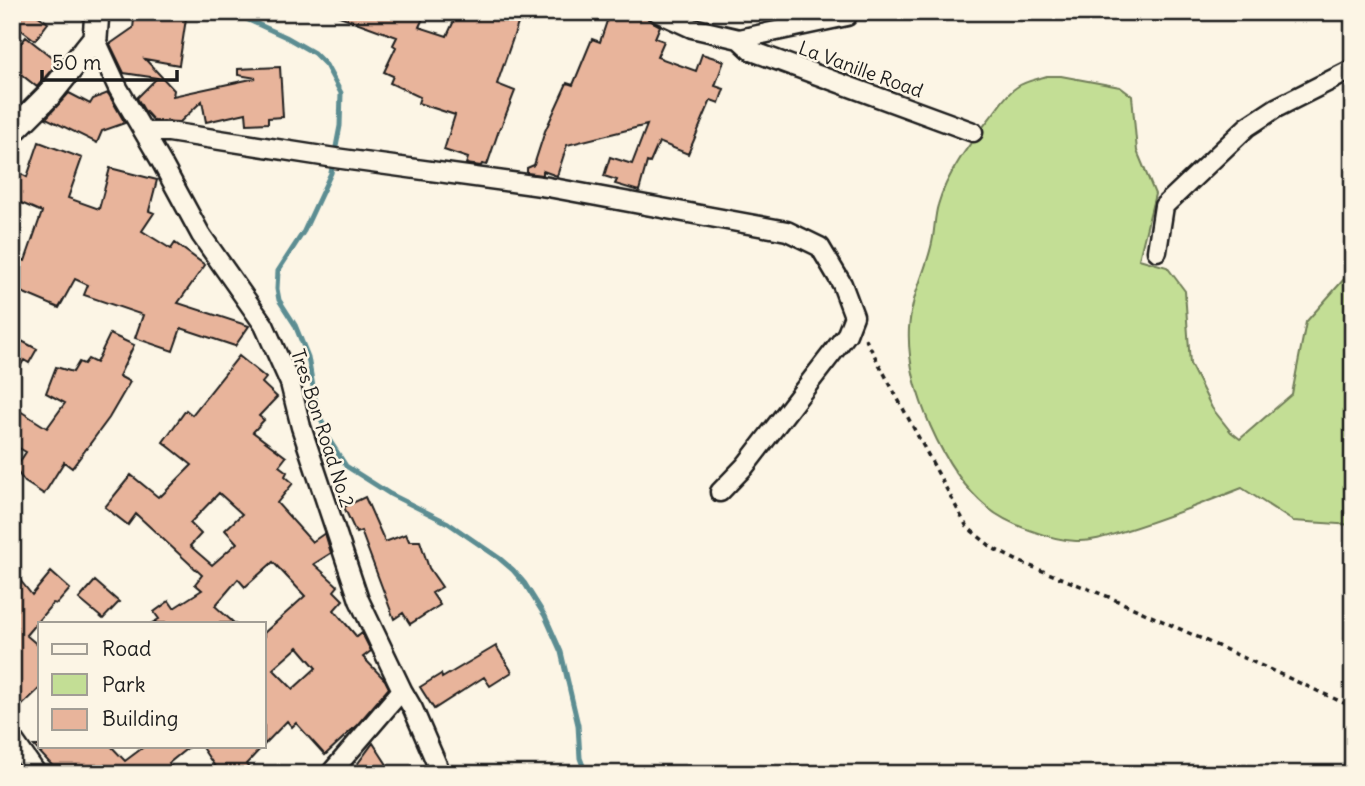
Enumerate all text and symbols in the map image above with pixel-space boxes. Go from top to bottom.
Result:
street label: La Vanille Road [796,35,926,103]
scale bar [42,38,177,82]
text: 50 m [52,49,101,76]
street label: Tres Bon Road No.2 [286,346,360,510]
legend [38,622,266,748]
text: Road [102,635,151,662]
text: Park [102,671,145,698]
text: Building [102,705,178,732]

